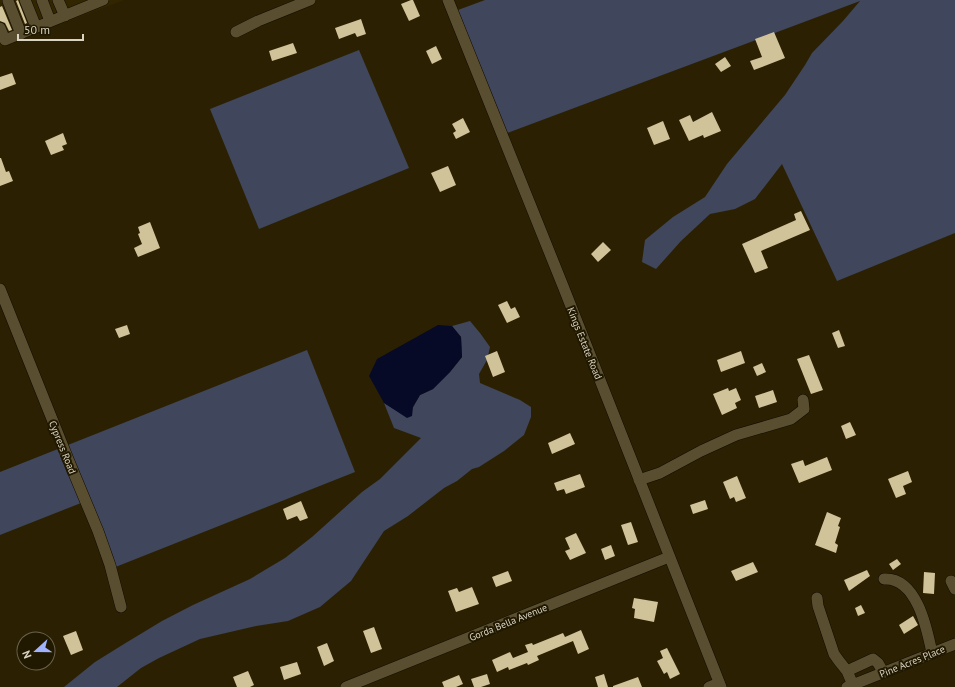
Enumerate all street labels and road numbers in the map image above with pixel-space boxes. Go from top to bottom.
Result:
street label: Kings Estate Road [564,305,605,381]
street label: Cypress Road [46,419,79,476]
street label: Gorda Bella Avenue [467,601,549,644]
street label: Pine Acres Place [877,642,947,681]

